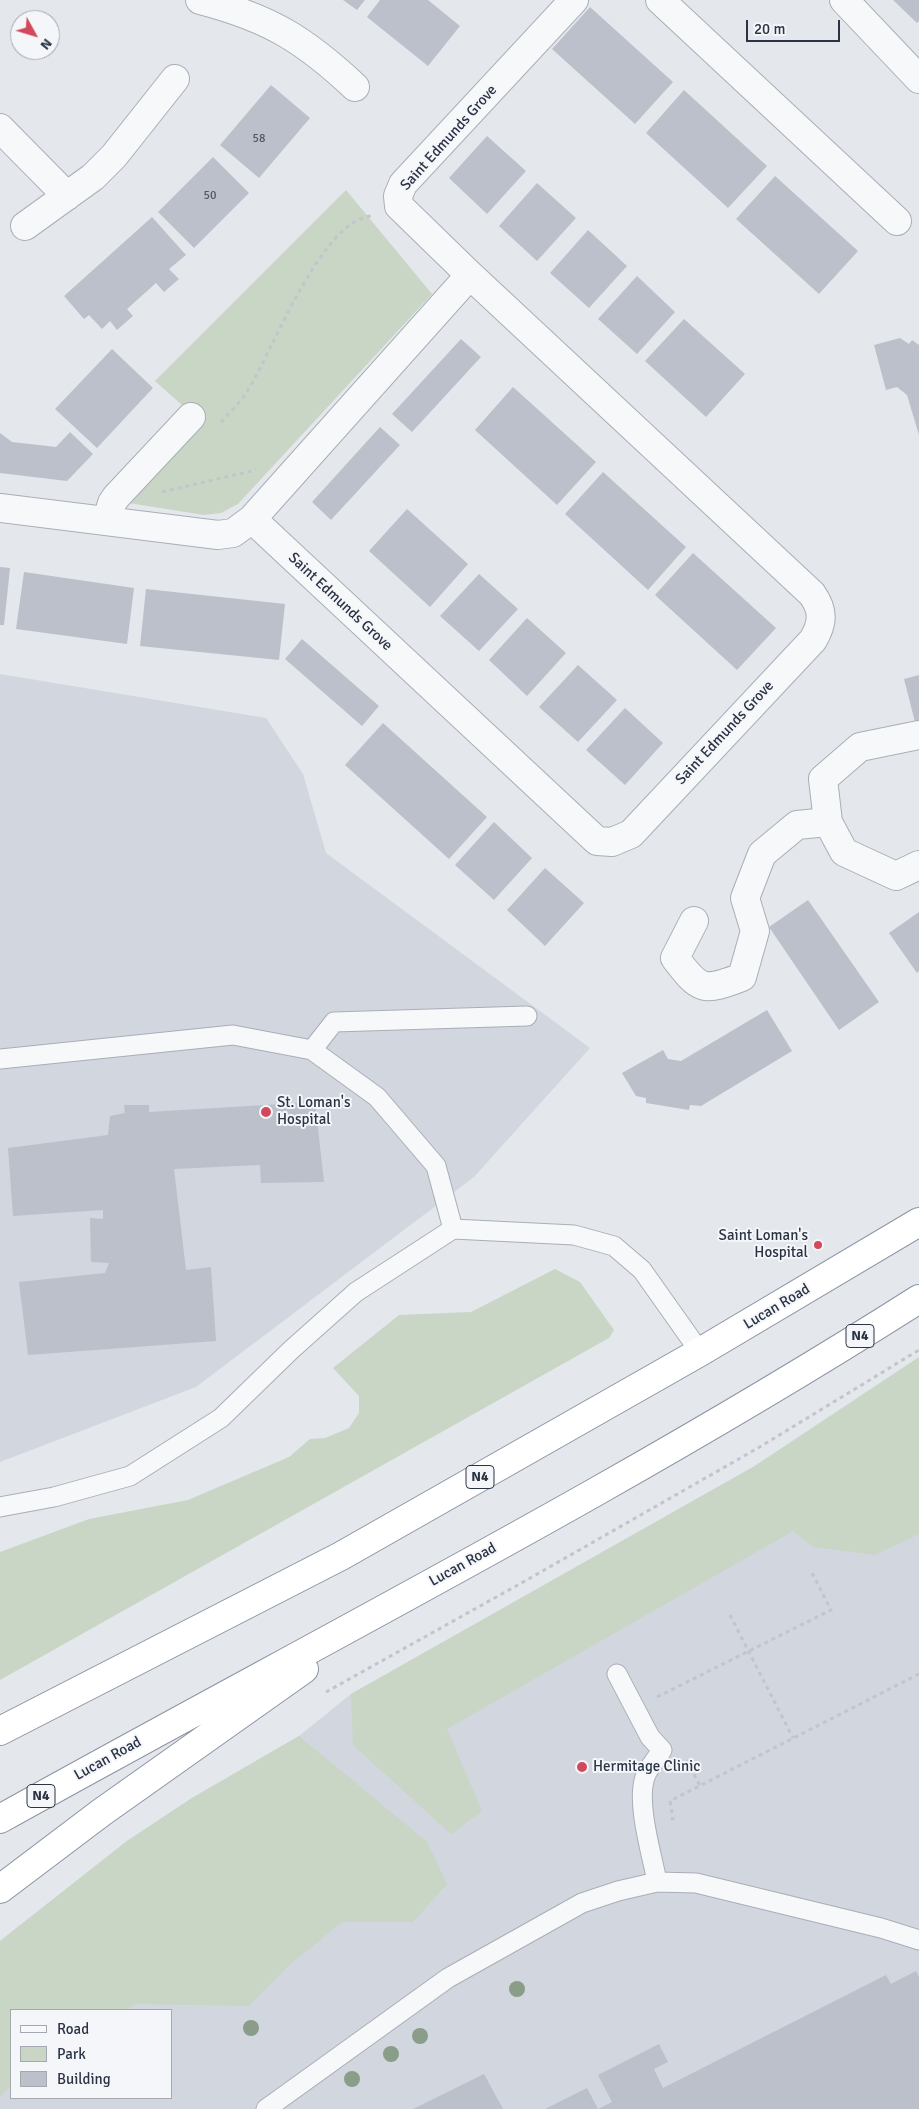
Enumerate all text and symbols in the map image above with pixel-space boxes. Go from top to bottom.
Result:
north arrow [10,10,60,60]
scale bar [749,10,843,42]
text: 20 m [754,20,785,38]
text: N [37,35,56,53]
street label: Saint Edmunds Grove [397,81,501,195]
house number: 58 [253,132,265,146]
house number: 50 [204,189,216,203]
street label: Saint Edmunds Grove [284,549,396,655]
street label: Saint Edmunds Grove [672,677,778,789]
place label: St. Loman's Hospital [277,1094,350,1129]
marker: St. Loman's Hospital [259,1105,273,1119]
place label: Saint Loman's Hospital [719,1227,808,1262]
marker: Saint Loman's Hospital [812,1239,824,1251]
street label: Lucan Road [741,1280,813,1334]
road number: N4 [846,1324,874,1348]
road number: N4 [466,1465,494,1488]
street label: Lucan Road [426,1539,500,1591]
street label: Lucan Road [71,1733,145,1785]
place label: Hermitage Clinic [593,1758,700,1776]
marker: Hermitage Clinic [575,1760,589,1774]
road number: N4 [27,1784,55,1808]
legend [10,2009,172,2099]
text: Road [57,2020,89,2038]
text: Park [57,2045,86,2063]
text: Building [57,2070,111,2088]

